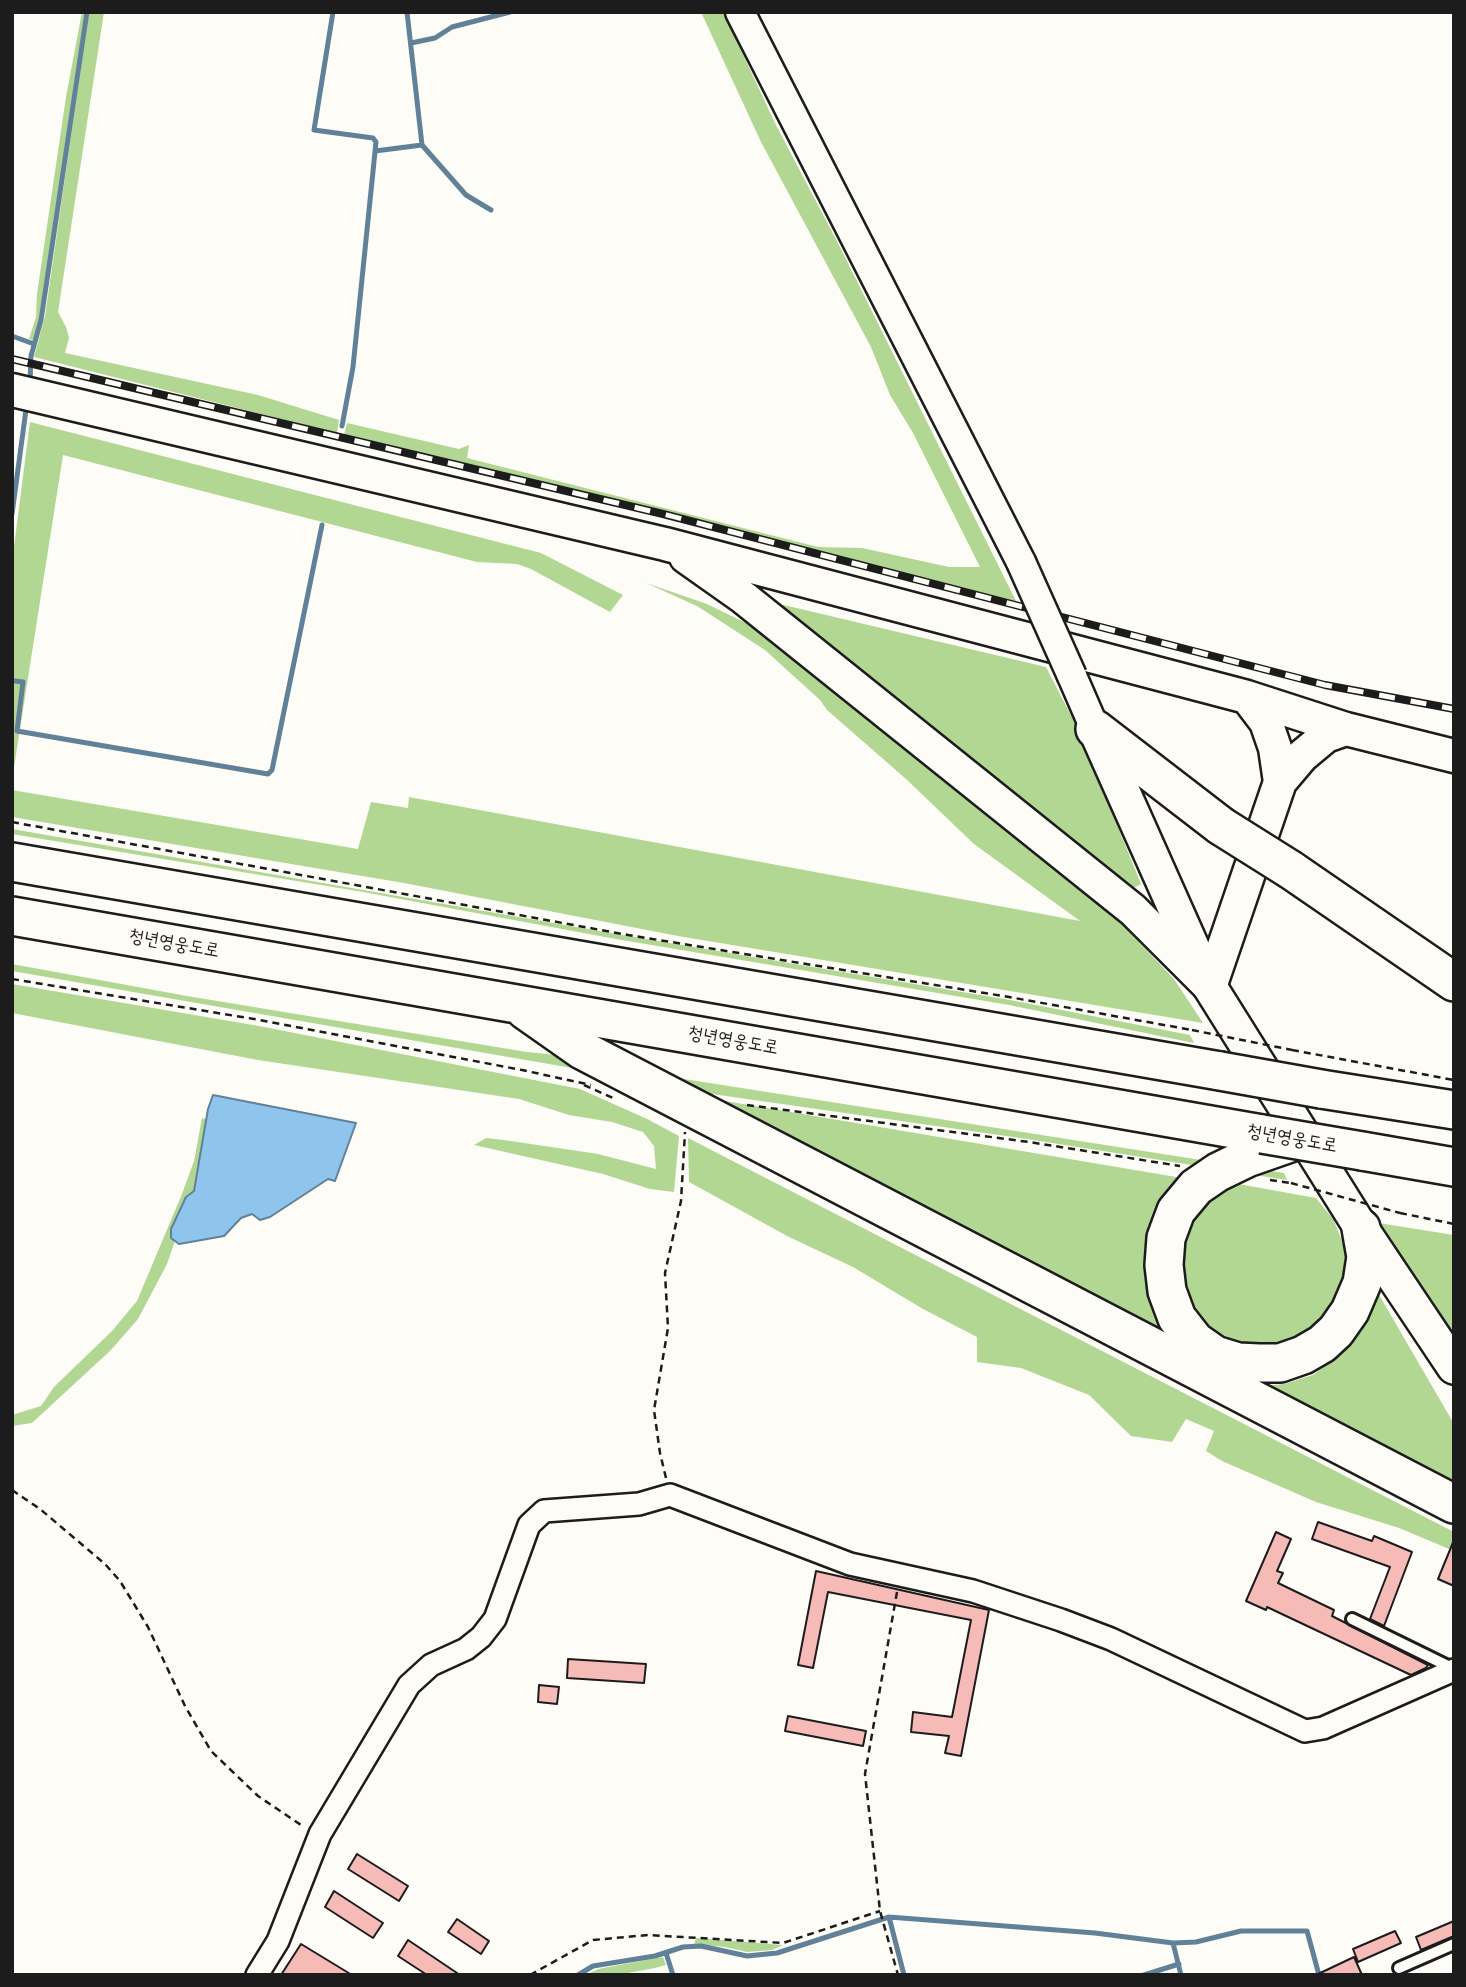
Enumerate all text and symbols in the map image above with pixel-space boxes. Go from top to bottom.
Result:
street label: 청년영웅도로 [127,925,221,963]
street label: 청년영웅도로 [686,1022,780,1060]
street label: 청년영웅도로 [1245,1120,1339,1158]

